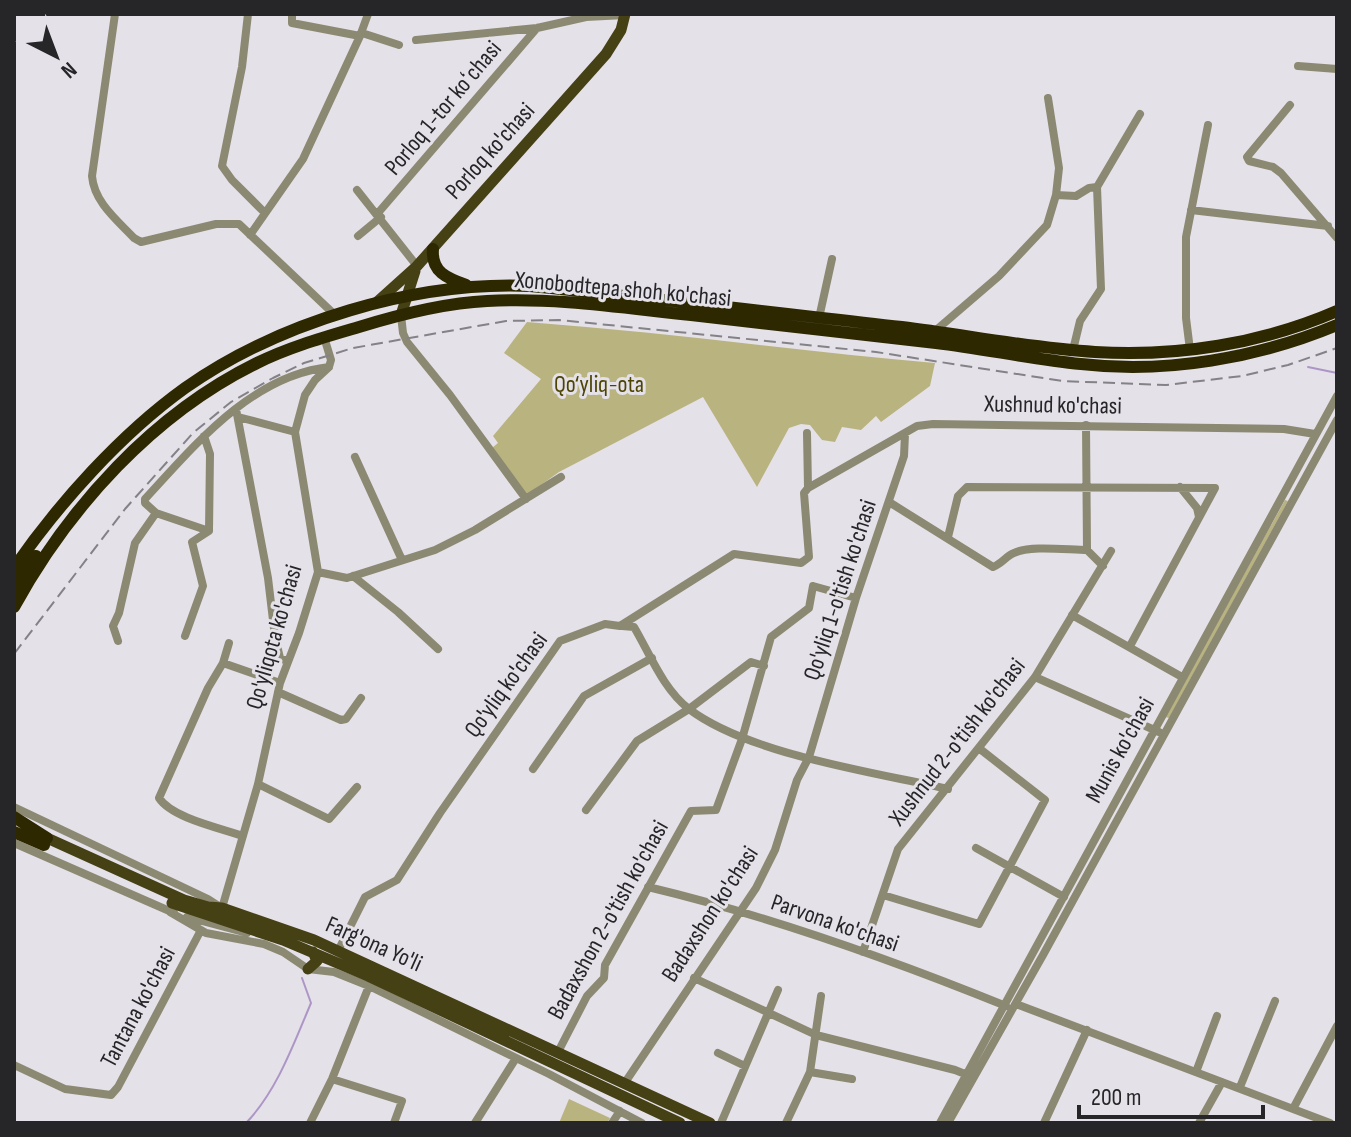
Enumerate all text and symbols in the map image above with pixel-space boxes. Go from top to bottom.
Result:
north arrow [16,16,96,96]
street label: Porloq 1-tor koʻchasi [378,35,508,181]
text: N [55,56,82,84]
street label: Porloq ko'chasi [439,97,541,205]
street label: Xonobodtepa shoh ko'chasi [513,265,732,313]
park label: Qo‘yliq-ota [554,370,644,399]
street label: Xushnud ko'chasi [983,389,1122,421]
street label: Qo'yliq 1-o'tish ko'chasi [797,496,883,684]
street label: Qo'yliqota ko'chasi [240,561,308,713]
street label: Qo'yliq ko'chasi [458,627,554,743]
street label: Xushnud 2-o'tish ko'chasi [882,652,1031,832]
street label: Munis ko'chasi [1079,692,1161,808]
street label: Badaxshon 2-o'tish ko'chasi [541,816,675,1024]
street label: Badaxshon ko'chasi [655,841,765,987]
street label: Parvona ko'chasi [767,888,903,958]
street label: Farg'ona Yo'li [321,910,427,978]
street label: Tantana ko'chasi [94,942,182,1072]
scale bar [1079,1069,1263,1119]
text: 200 m [1091,1083,1142,1112]

